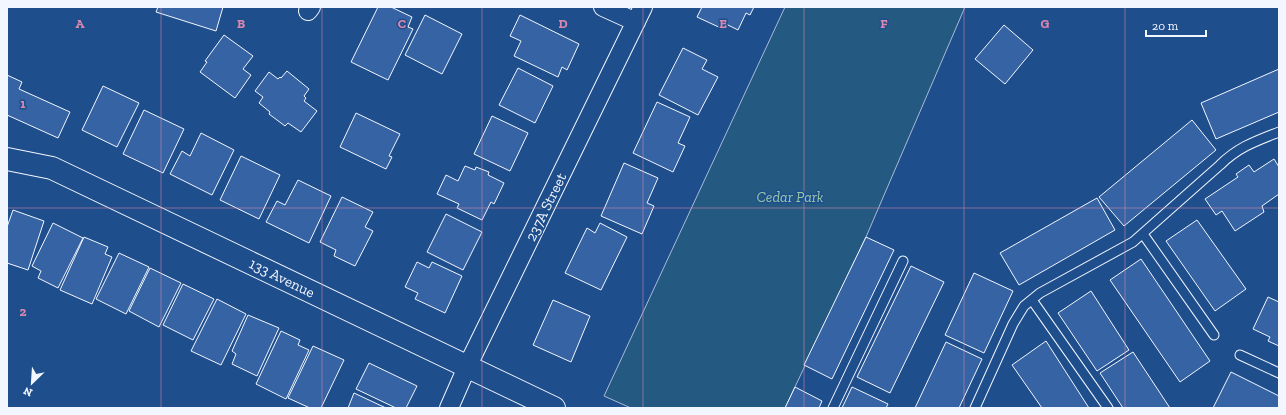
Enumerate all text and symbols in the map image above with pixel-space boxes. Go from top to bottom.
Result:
scale bar [1146,12,1206,38]
text: A [76,16,85,31]
text: B [237,16,245,31]
text: C [398,16,406,31]
text: D [558,16,568,31]
text: E [719,16,727,31]
text: F [880,16,888,31]
text: G [1041,16,1050,31]
text: 20 m [1152,19,1179,33]
text: 1 [20,96,26,111]
street label: 237A Street [522,170,570,244]
park label: Cedar Park [756,188,824,206]
street label: 133 Avenue [246,254,318,302]
text: 2 [20,304,27,319]
north arrow [12,363,52,403]
text: N [21,384,35,399]

